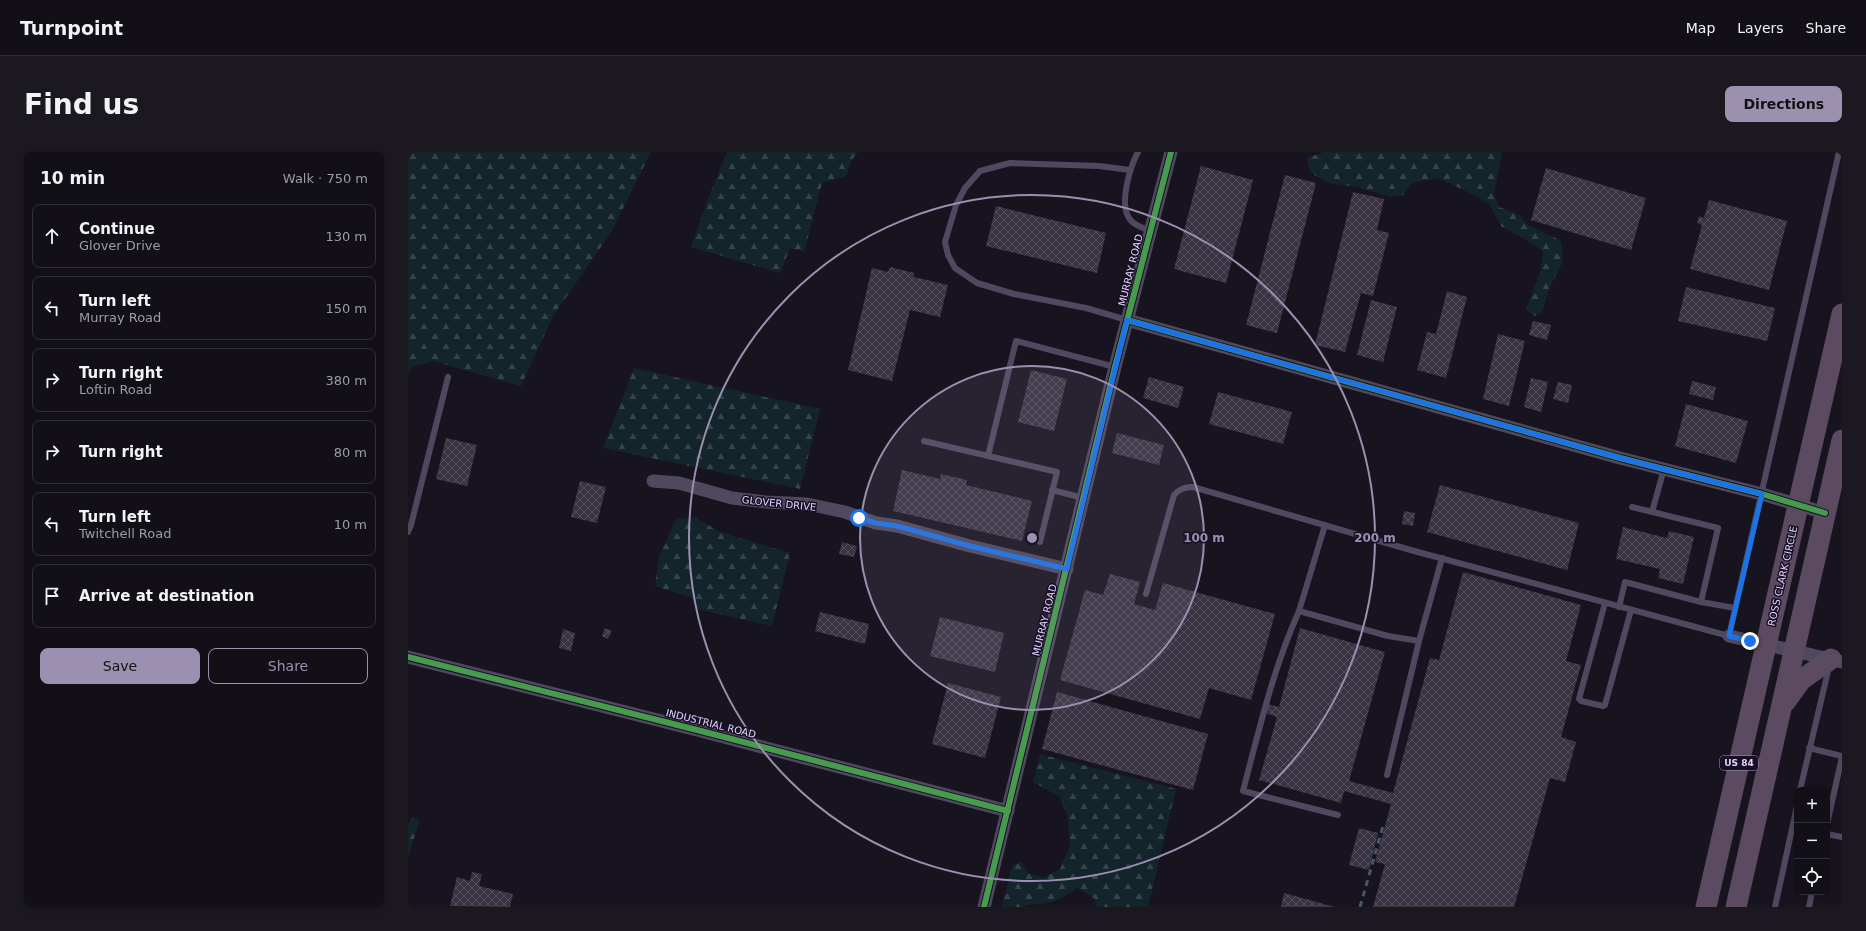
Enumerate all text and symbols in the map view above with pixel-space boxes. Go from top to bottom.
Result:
text: Turnpoint [20,17,123,39]
text: Map [1686,20,1715,36]
text: Layers [1737,20,1784,36]
text: Share [1806,20,1846,36]
button: Directions [1725,86,1842,122]
text: Find us [24,88,139,121]
text: 10 min [40,168,105,188]
text: Walk · 750 m [283,171,368,186]
text: Continue [79,220,155,238]
icon: ahead [41,225,63,247]
text: 130 m [325,229,367,244]
street label: MURRAY ROAD [1116,233,1145,307]
text: Glover Drive [79,238,160,253]
text: Turn left [79,292,151,310]
icon: left [41,297,63,319]
text: 150 m [325,301,367,316]
text: Murray Road [79,310,161,325]
text: Turn right [79,364,163,382]
icon: right [41,369,63,391]
text: 380 m [325,373,367,388]
text: Loftin Road [79,382,152,397]
icon: right [41,441,63,463]
text: Turn right [79,443,163,461]
text: 80 m [334,445,367,460]
street label: GLOVER DRIVE [741,494,817,513]
text: Turn left [79,508,151,526]
route start [850,509,868,527]
icon: left [41,513,63,535]
text: 10 m [334,517,367,532]
street label: ROSS CLARK CIRCLE [1766,525,1799,627]
text: Twitchell Road [79,526,172,541]
centre of rings [1025,531,1039,545]
text: 100 m [1183,531,1225,545]
text: 200 m [1354,531,1396,545]
street label: MURRAY ROAD [1030,583,1059,657]
icon: arrive [41,585,63,607]
text: Arrive at destination [79,587,254,605]
route end [1741,632,1759,650]
button: Save [40,648,200,684]
button: Share [208,648,368,684]
street label: INDUSTRIAL ROAD [665,707,757,740]
road number: US 84 [1720,756,1758,770]
map controls [1794,787,1830,895]
button: + [1794,787,1830,823]
button: − [1794,823,1830,859]
button: locate [1794,859,1830,895]

